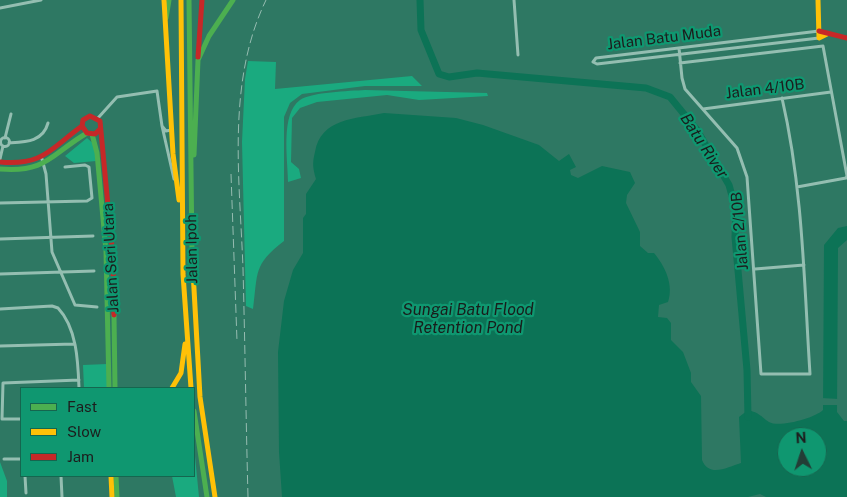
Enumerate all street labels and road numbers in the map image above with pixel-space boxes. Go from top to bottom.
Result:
street label: Jalan Batu Muda [606,22,722,54]
street label: Jalan 4/10B [725,75,805,103]
street label: Jalan 2/10B [728,191,752,271]
street label: Jalan Seri Utara [99,203,123,313]
street label: Jalan Ipoh [182,214,202,284]

